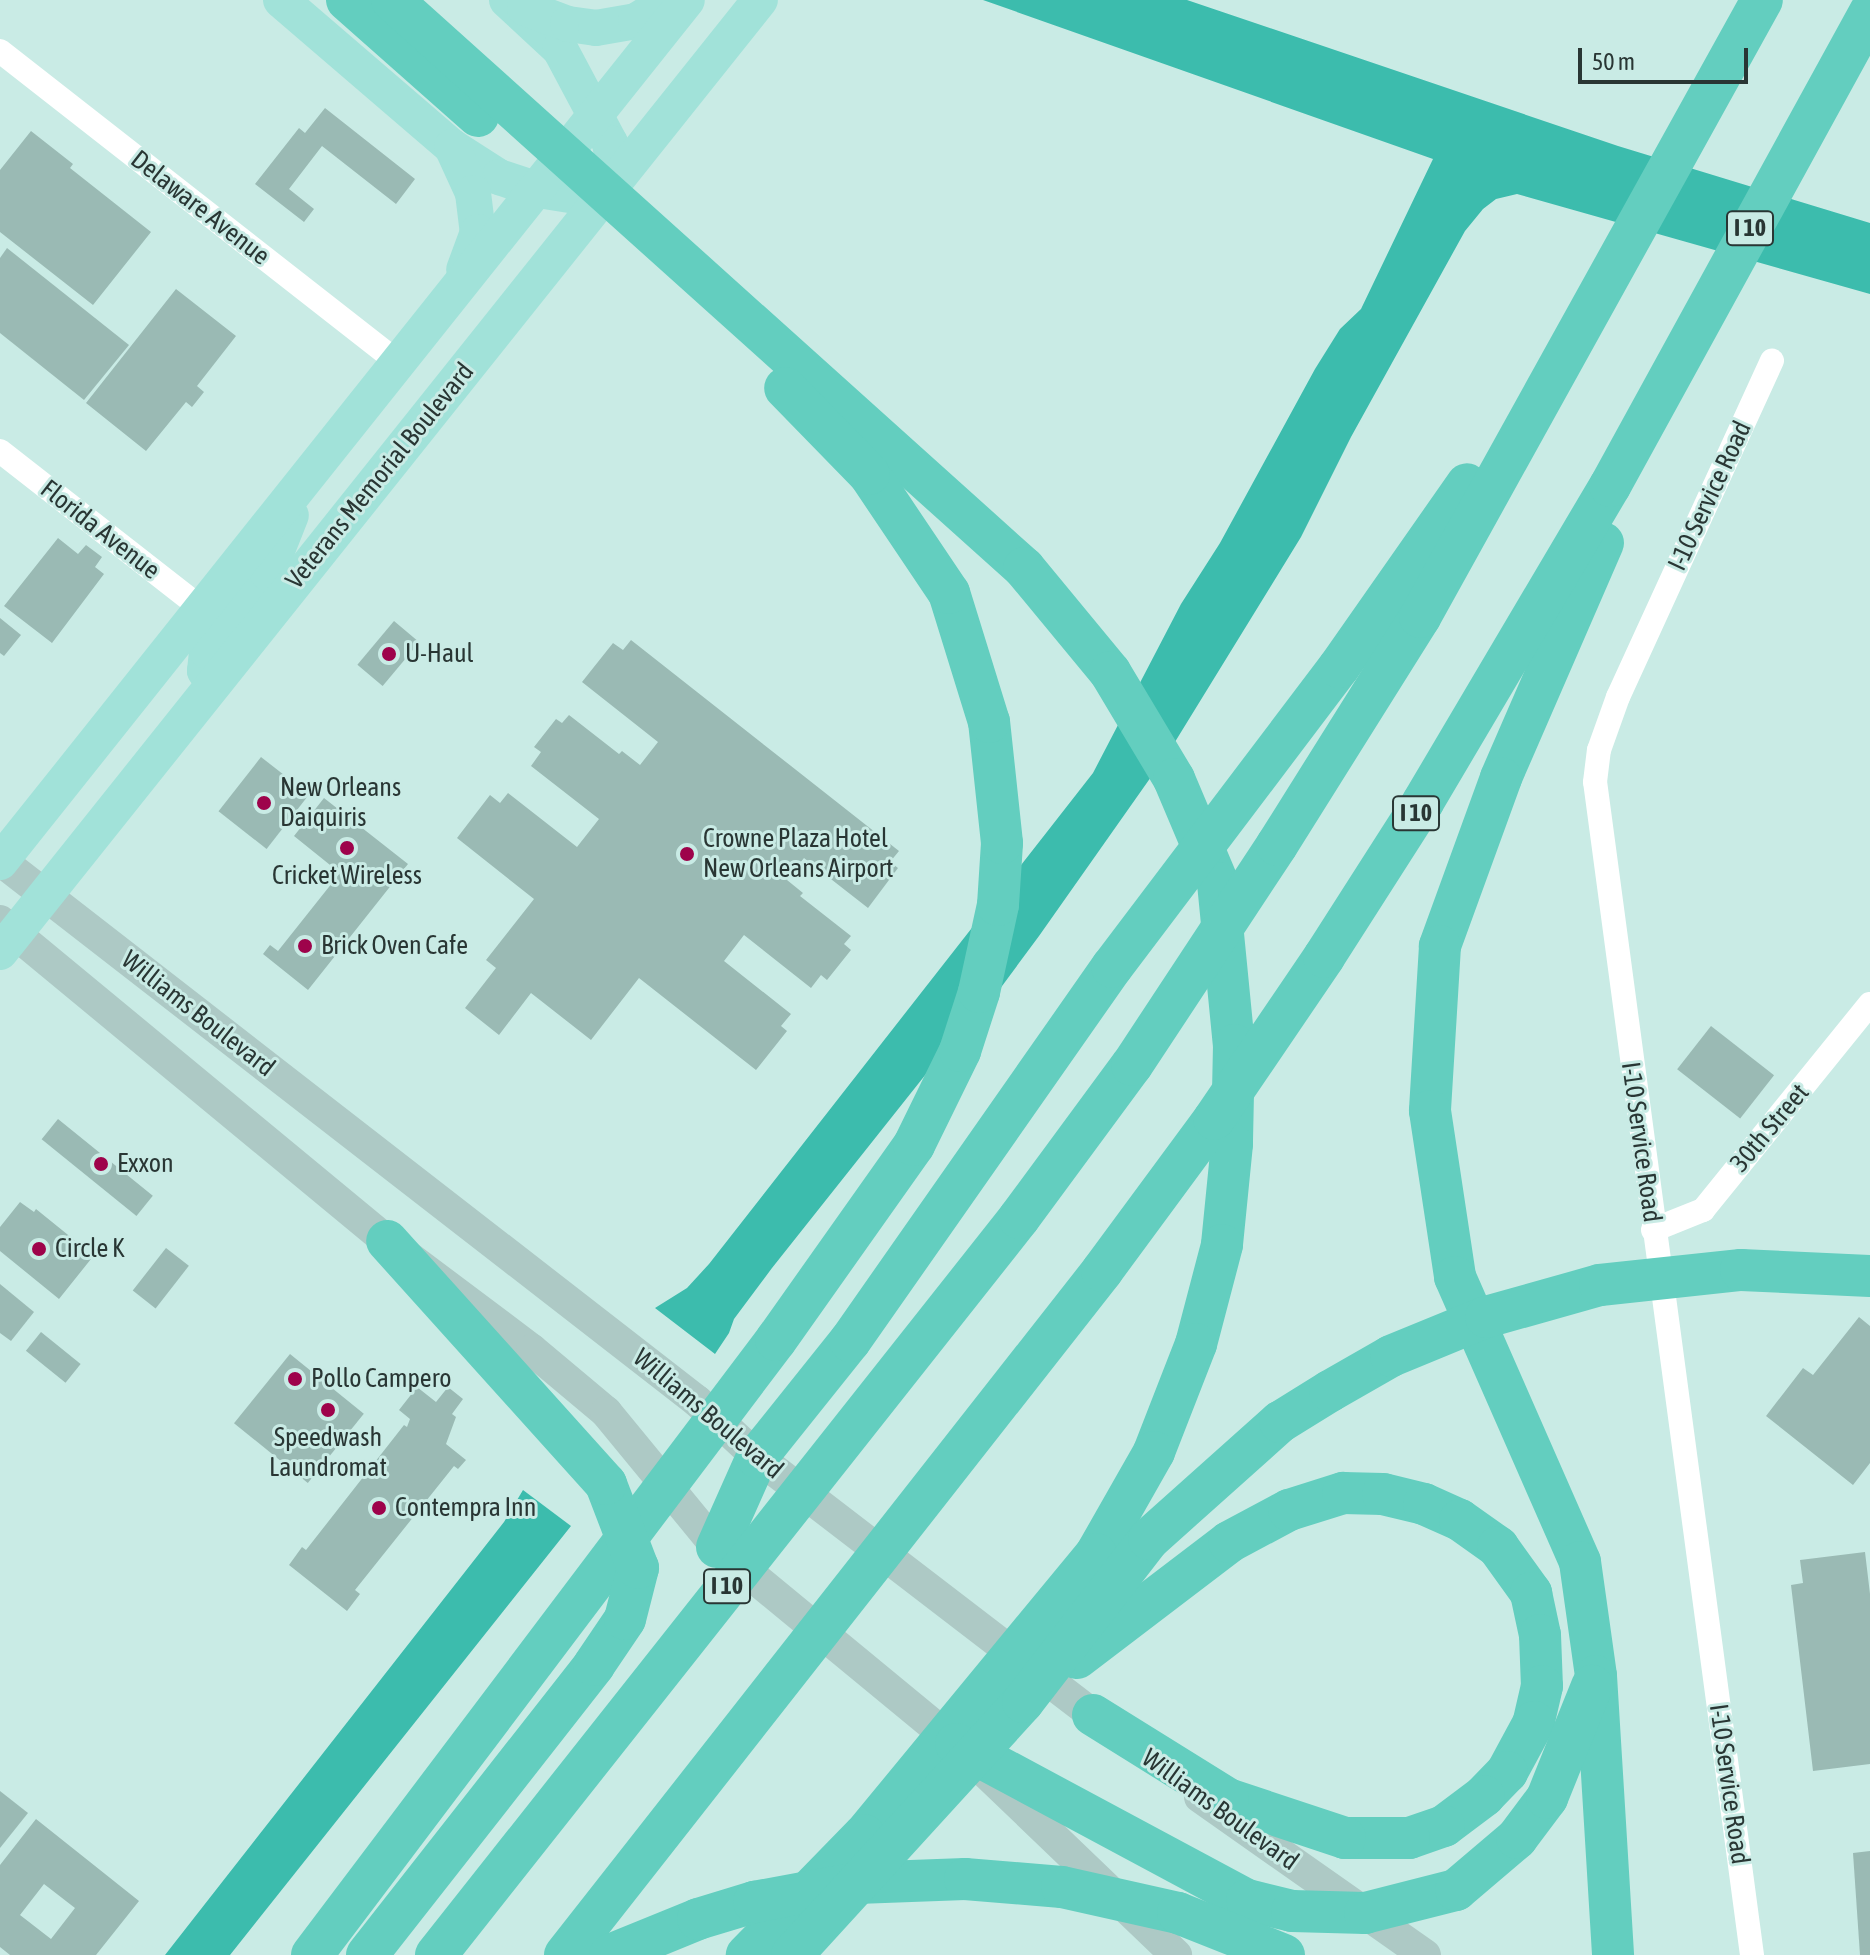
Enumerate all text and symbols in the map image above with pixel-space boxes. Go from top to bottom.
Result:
scale bar [1582,32,1752,82]
text: 50 m [1592,48,1635,75]
street label: Delaware Avenue [124,144,276,272]
road number: I 10 [1726,208,1774,248]
street label: Veterans Memorial Boulevard [279,357,481,595]
street label: I-10 Service Road [1662,416,1758,576]
street label: Florida Avenue [34,474,166,586]
place label: U-Haul [405,638,473,670]
marker: U-Haul [380,645,398,663]
place label: New Orleans Daiquiris [280,772,401,834]
road number: I 10 [1392,793,1440,833]
marker: New Orleans Daiquiris [255,794,273,812]
place label: Crowne Plaza Hotel New Orleans Airport [703,823,894,884]
marker: Cricket Wireless [338,839,356,857]
marker: Crowne Plaza Hotel New Orleans Airport [678,845,696,863]
place label: Cricket Wireless [272,860,422,892]
place label: Brick Oven Cafe [321,930,468,962]
marker: Brick Oven Cafe [296,937,314,955]
street label: Williams Boulevard [115,944,281,1084]
street label: I-10 Service Road [1614,1060,1668,1224]
street label: 30th Street [1724,1078,1816,1178]
place label: Exxon [117,1148,174,1180]
marker: Exxon [92,1155,110,1173]
place label: Circle K [55,1233,125,1265]
marker: Circle K [30,1240,48,1258]
street label: Williams Boulevard [627,1342,789,1486]
place label: Pollo Campero [311,1363,452,1395]
marker: Pollo Campero [286,1370,304,1388]
marker: Speedwash Laundromat [319,1401,337,1419]
place label: Speedwash Laundromat [269,1422,387,1484]
place label: Contempra Inn [395,1492,536,1524]
marker: Contempra Inn [370,1499,388,1517]
road number: I 10 [703,1566,751,1606]
street label: I-10 Service Road [1702,1702,1756,1866]
street label: Williams Boulevard [1136,1743,1304,1877]

